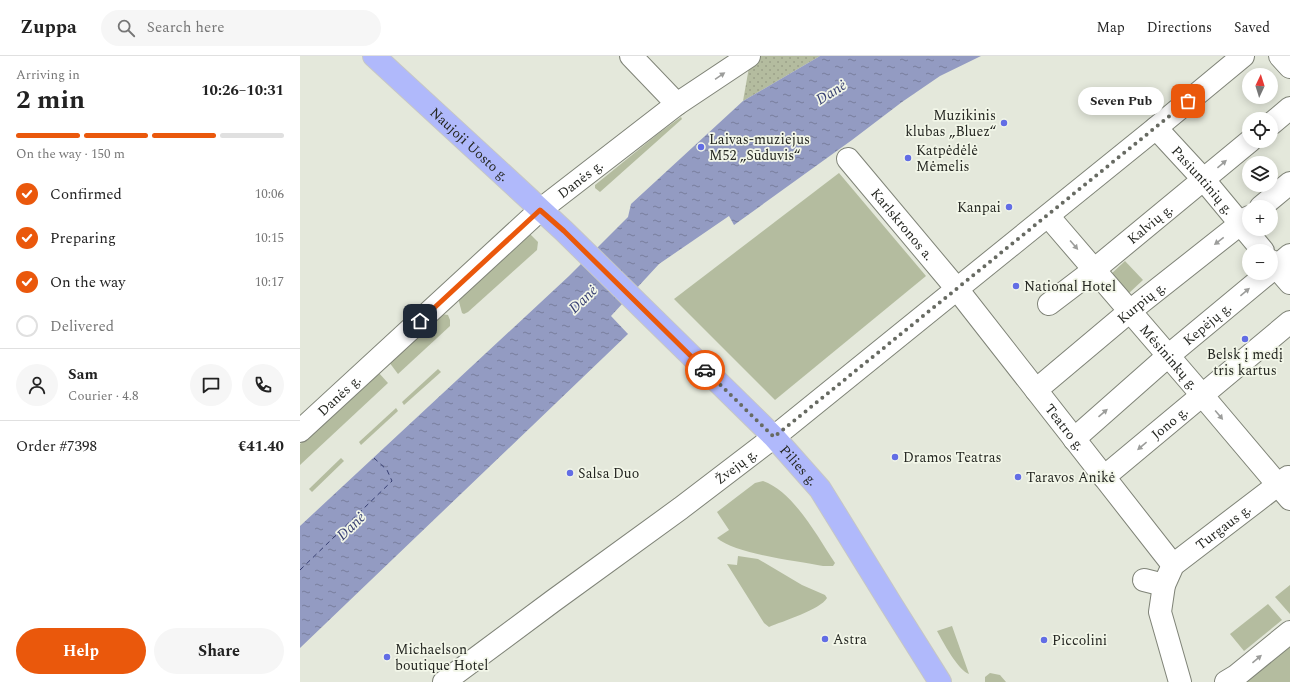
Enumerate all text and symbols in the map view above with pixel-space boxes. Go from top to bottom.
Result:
search box [101,10,381,46]
text: Zuppa [20,13,77,42]
text: Search here [147,16,225,39]
icon: search [115,17,137,39]
text: Map [1097,17,1125,38]
text: Directions [1147,17,1212,38]
text: Saved [1234,17,1270,38]
text: Arriving in [16,65,80,85]
north arrow [1242,68,1278,104]
map controls [1242,68,1278,280]
one-way arrow [714,72,725,80]
water label: Danė [811,74,852,111]
text: 10:26–10:31 [201,79,284,102]
text: 2 min [16,80,85,120]
pin [1171,84,1205,118]
callout: Seven Pub [1078,87,1164,115]
icon: bag [1177,90,1199,112]
text: Seven Pub [1090,91,1152,111]
street label: Naujoji Uosto g. [425,102,514,186]
place label: Muzikinis klubas „Bluez“ [905,105,996,142]
button: locate [1242,112,1278,148]
marker: Muzikinis klubas „Bluez“ [999,118,1009,128]
place label: Laivas-muziejus M52 „Sūduvis“ [709,129,810,166]
place label: Katpėdėlė Mėmelis [916,140,978,177]
street label: Pasiuntinių g. [1166,141,1239,219]
marker: Laivas-muziejus M52 „Sūduvis“ [696,142,706,152]
text: On the way · 150 m [16,144,125,164]
marker: Katpėdėlė Mėmelis [903,153,913,163]
street label: Danės g. [553,155,608,204]
button: layers [1242,156,1278,192]
one-way arrow [1217,160,1228,169]
icon: check [16,183,38,205]
text: Confirmed [50,183,122,206]
text: 10:06 [255,184,284,204]
street label: Karlskronos a. [866,184,939,265]
place label: Kanpai [957,197,1001,218]
street label: Kalvių g. [1123,199,1178,249]
button: + [1242,200,1278,236]
marker: Kanpai [1004,202,1014,212]
icon: check [16,227,38,249]
text: Preparing [50,227,116,250]
text: 10:15 [255,228,284,248]
one-way arrow [1213,237,1224,245]
one-way arrow [1069,240,1078,250]
button: − [1242,244,1278,280]
icon: check [16,271,38,293]
text: On the way [50,271,125,294]
text: 10:17 [255,272,284,292]
place label: National Hotel [1024,276,1116,297]
street label: Kurpių g. [1112,277,1170,329]
water label: Danė [563,279,603,319]
marker: National Hotel [1011,281,1021,291]
one-way arrow [1240,288,1250,297]
street label: Kepėjų g. [1178,298,1236,351]
pin [403,304,437,338]
icon: home [409,310,431,332]
text: Delivered [50,315,114,338]
street label: Mėsininkų g. [1135,320,1203,395]
marker: Belsk į medį tris kartus [1240,334,1250,344]
place label: Belsk į medį tris kartus [1207,344,1283,381]
courier [685,350,725,390]
icon: car [694,359,716,381]
text: Sam [68,363,98,386]
button: person [16,364,58,406]
button: chat [190,364,232,406]
button: phone [242,364,284,406]
street label: Danės g. [313,370,366,421]
text: Courier · 4.8 [68,386,138,406]
street label: Teatro g. [1040,399,1090,455]
street label: Jono g. [1147,401,1193,445]
one-way arrow [1099,409,1108,418]
one-way arrow [1215,410,1223,420]
text: Order #7398 [16,435,97,458]
text: €41.40 [238,435,284,458]
street label: Pilies g. [774,440,823,491]
one-way arrow [1137,441,1147,450]
street label: Žvejų g. [710,443,762,490]
place label: Dramos Teatras [903,447,1002,468]
marker: Dramos Teatras [890,452,900,462]
place label: Salsa Duo [578,463,639,484]
place label: Taravos Anikė [1026,467,1116,488]
marker: Salsa Duo [565,468,575,478]
marker: Taravos Anikė [1013,472,1023,482]
street label: Turgaus g. [1191,499,1256,555]
water label: Danė [331,506,371,546]
button: Help [16,628,146,674]
button: Share [154,628,284,674]
place label: Astra [833,629,867,650]
place label: Piccolini [1052,630,1107,651]
marker: Astra [820,634,830,644]
marker: Piccolini [1039,635,1049,645]
place label: Michaelson boutique Hotel [395,639,488,676]
marker: Michaelson boutique Hotel [382,652,392,662]
one-way arrow [1252,655,1263,664]

